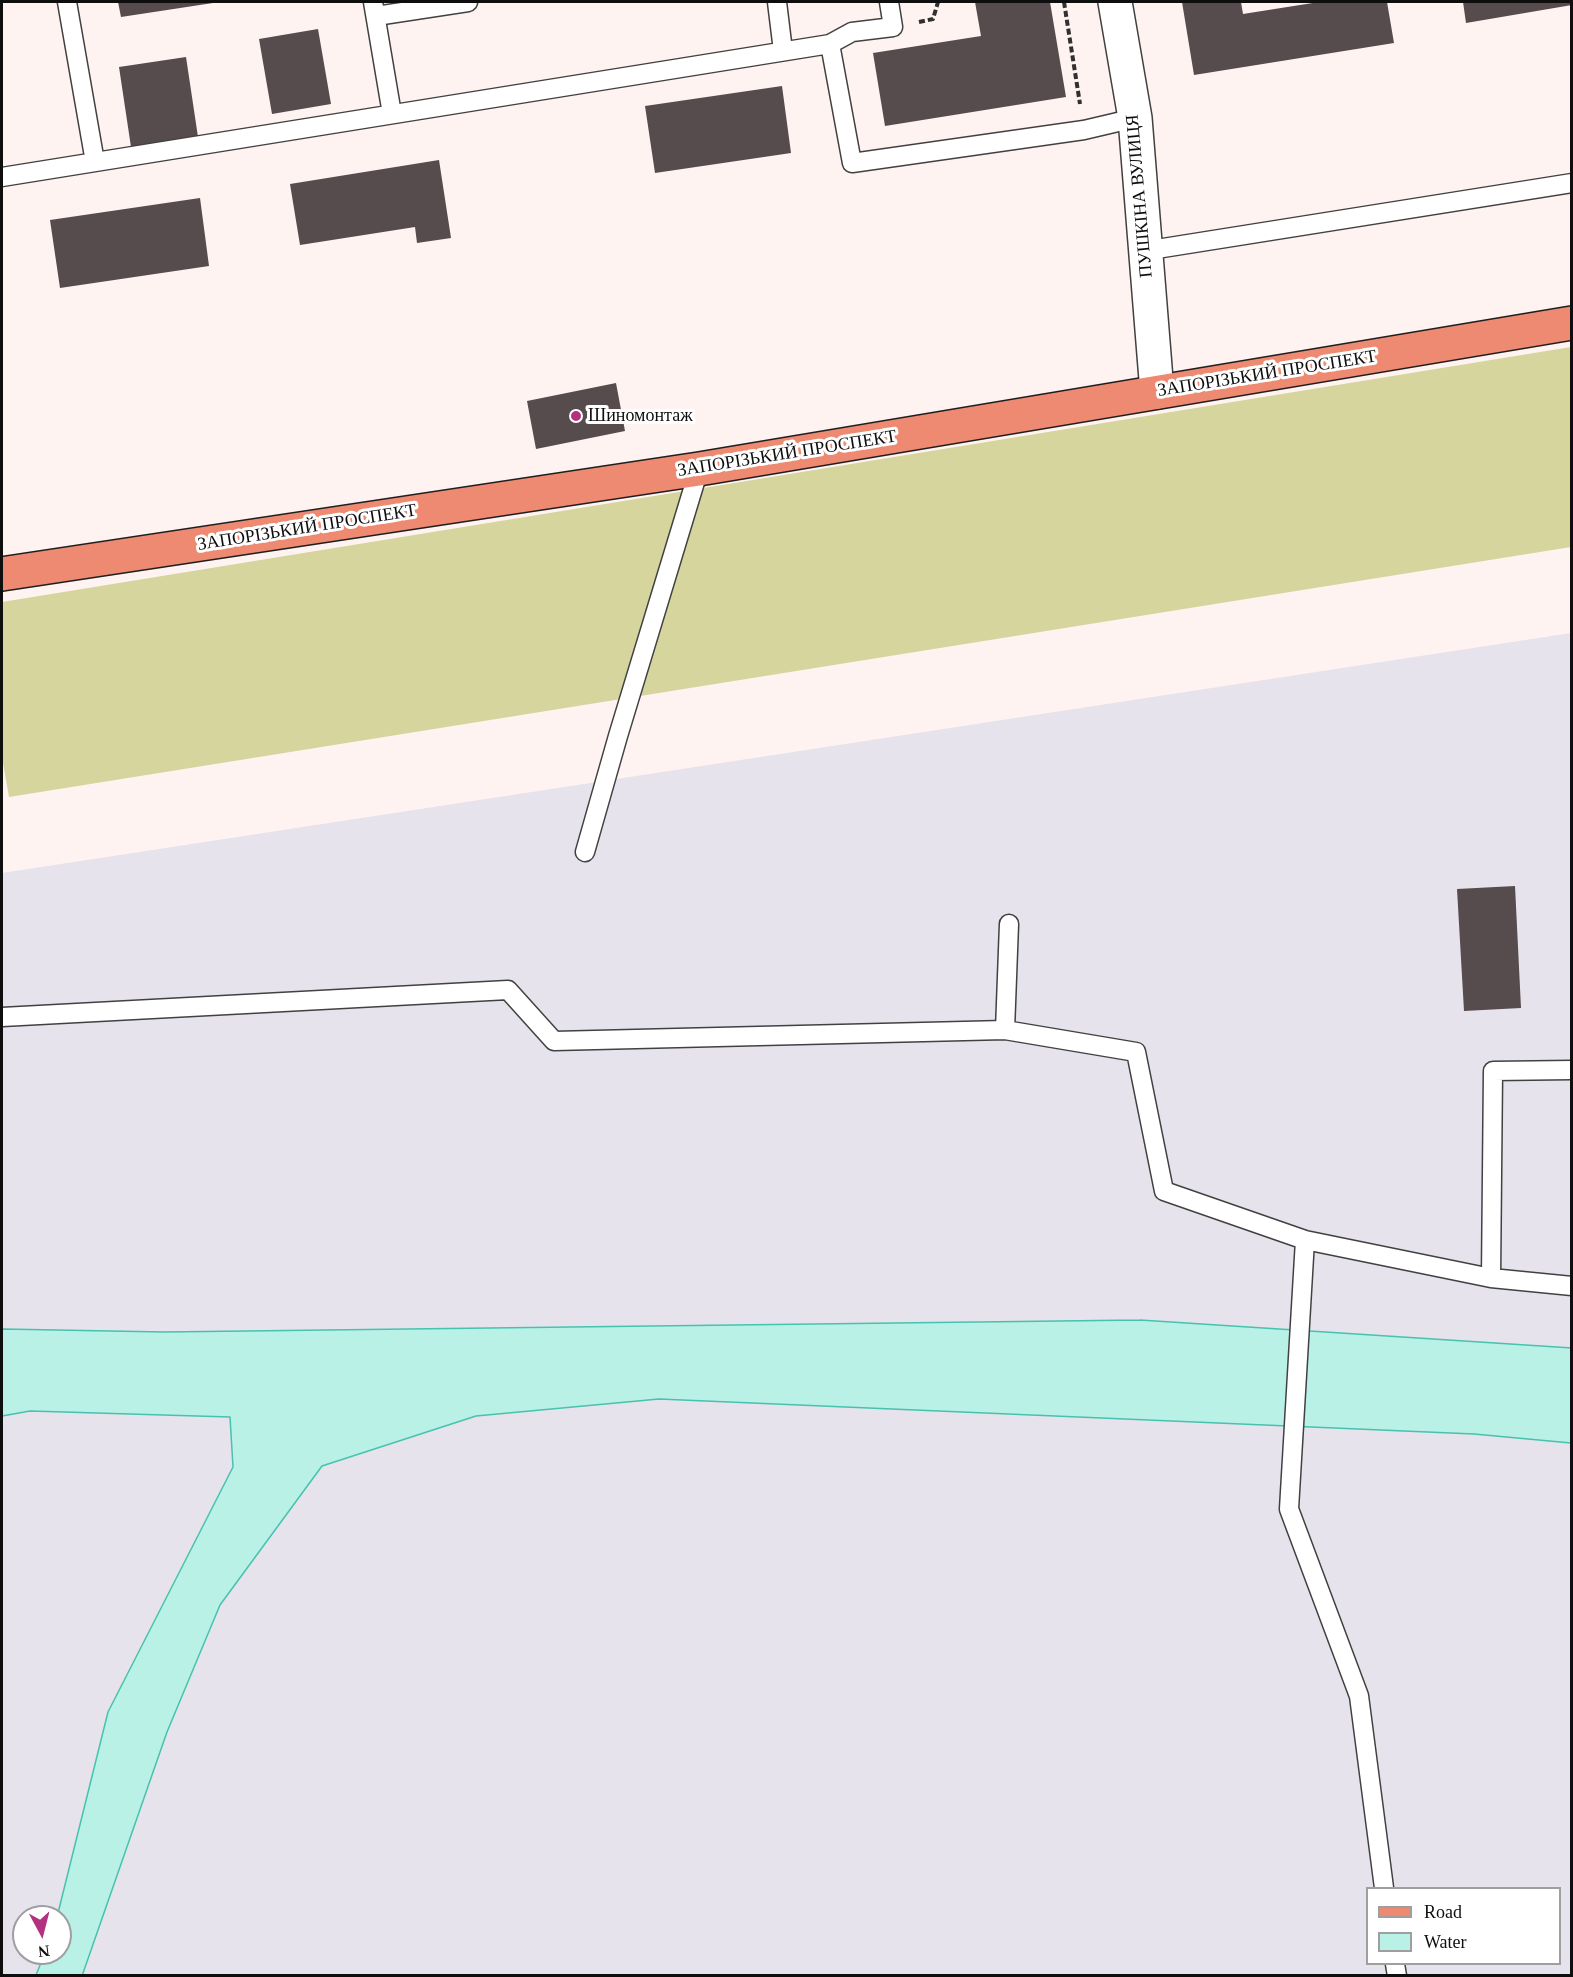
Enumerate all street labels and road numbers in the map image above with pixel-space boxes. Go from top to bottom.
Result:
street label: ПУШКІНА ВУЛИЦЯ [1122,113,1158,279]
street label: ЗАПОРІЗЬКИЙ ПРОСПЕКТ [1156,346,1378,402]
street label: ЗАПОРІЗЬКИЙ ПРОСПЕКТ [676,426,898,482]
street label: ЗАПОРІЗЬКИЙ ПРОСПЕКТ [196,500,418,556]

